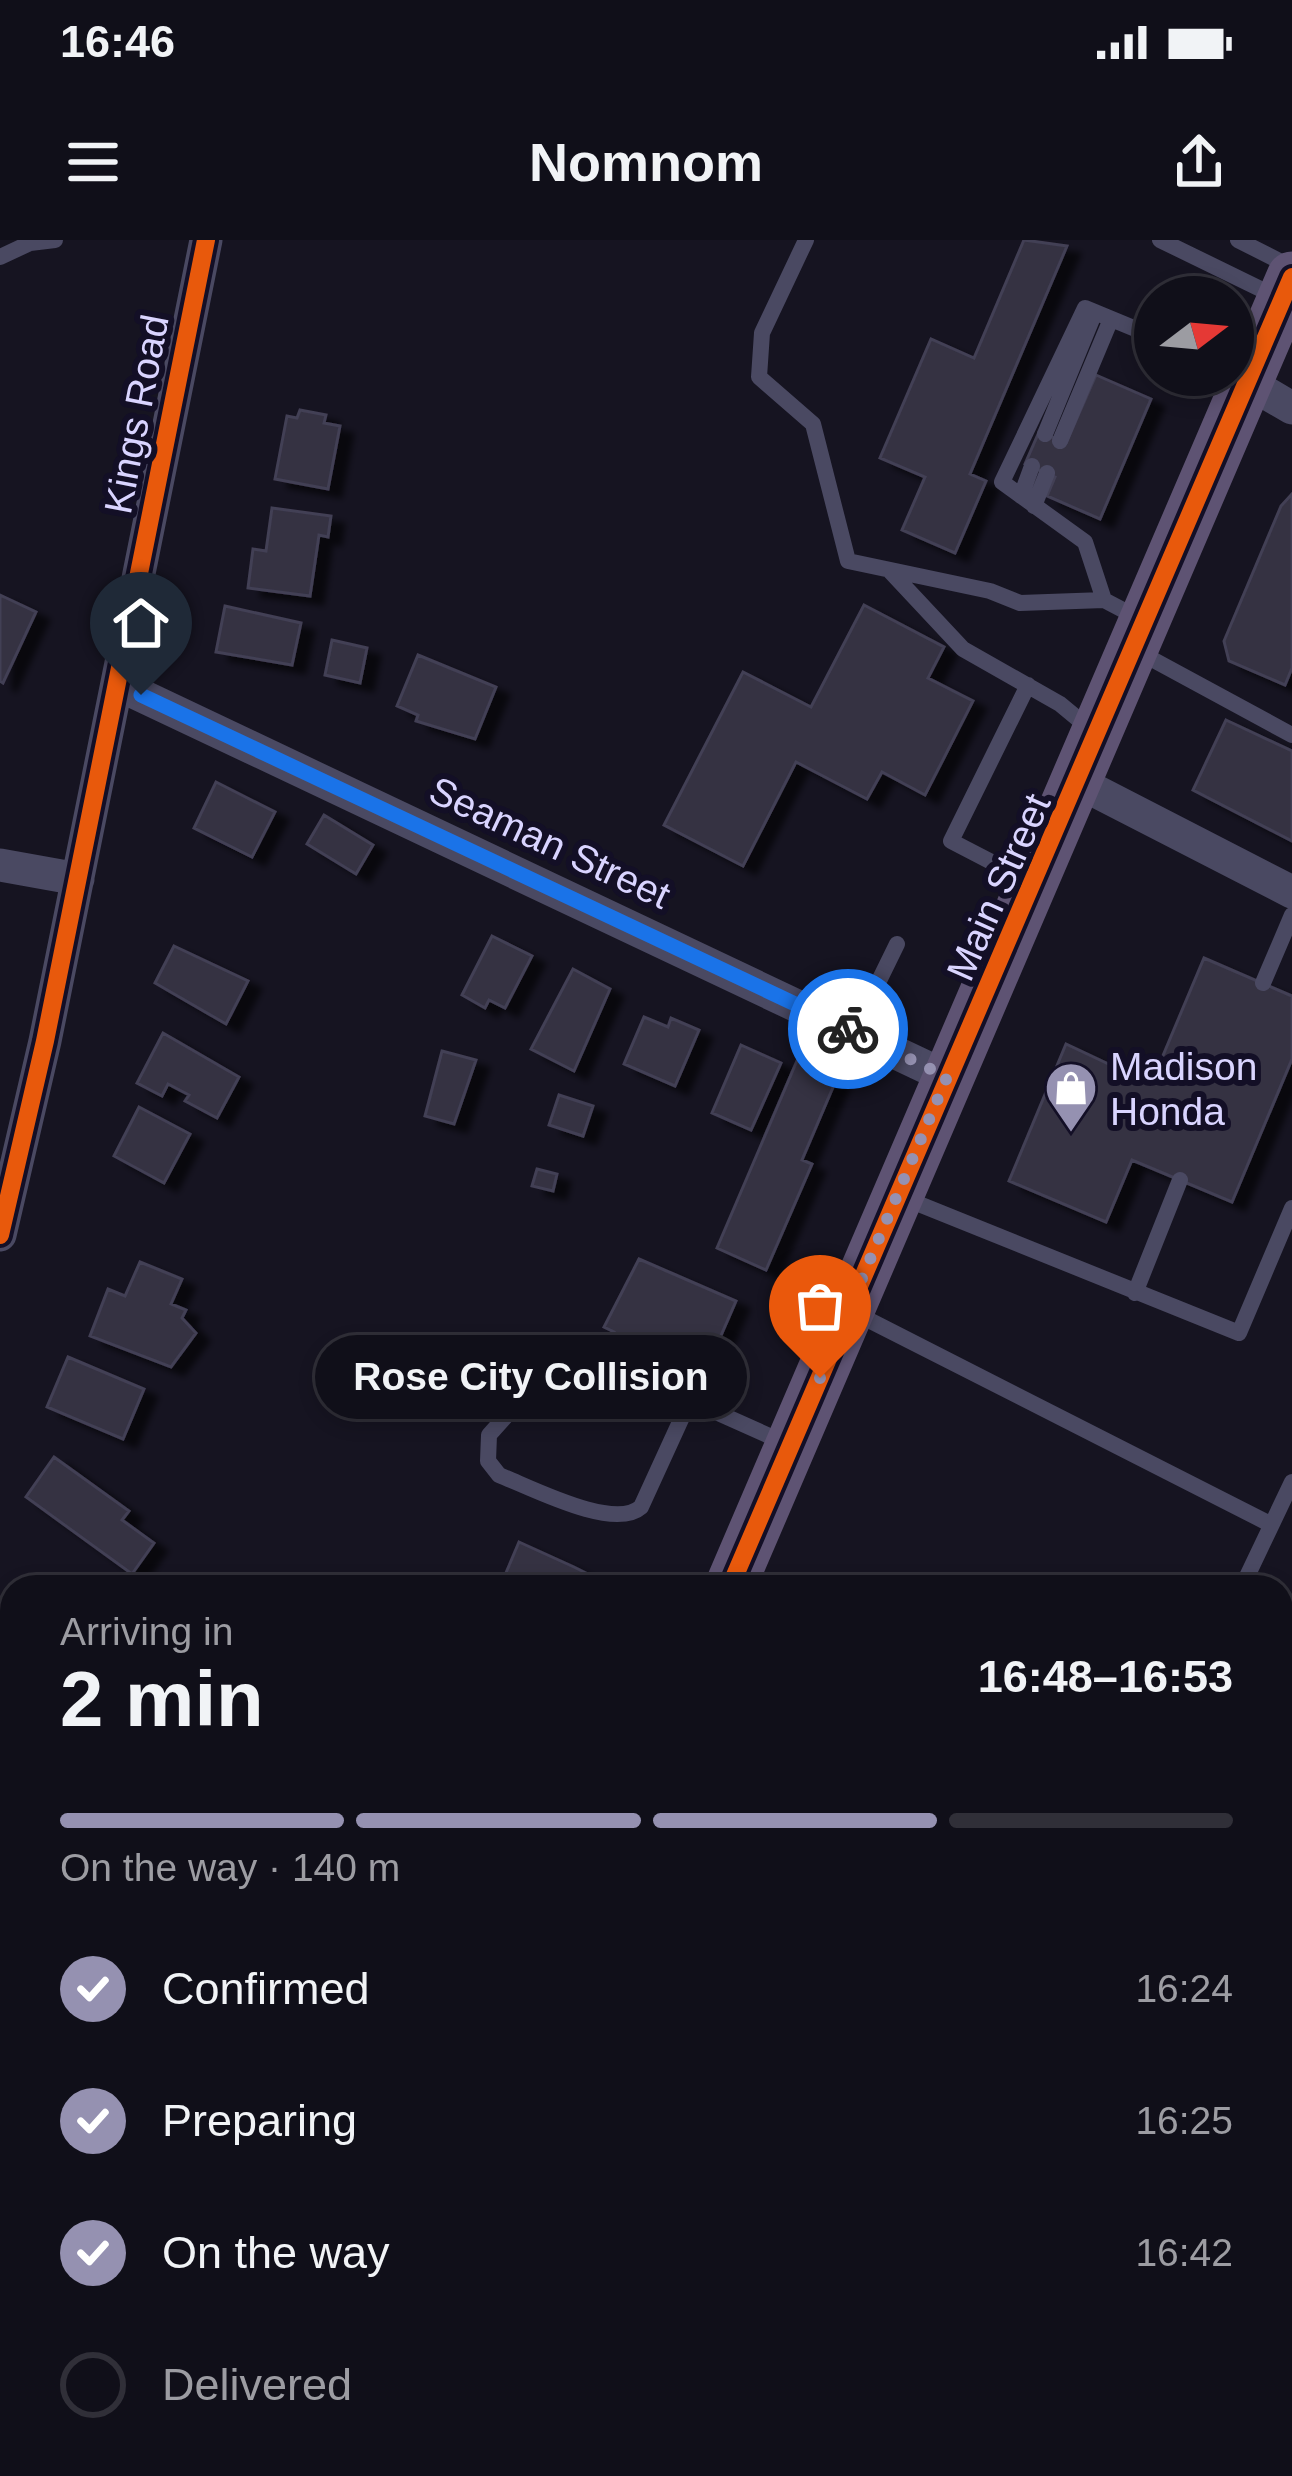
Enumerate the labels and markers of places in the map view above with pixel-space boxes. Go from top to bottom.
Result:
pin [90,572,192,695]
place label: Madison Honda [1110,1045,1257,1133]
shop icon: Madison Honda [1043,1060,1099,1134]
pin [769,1255,871,1378]
callout: Rose City Collision [316,1336,748,1420]

